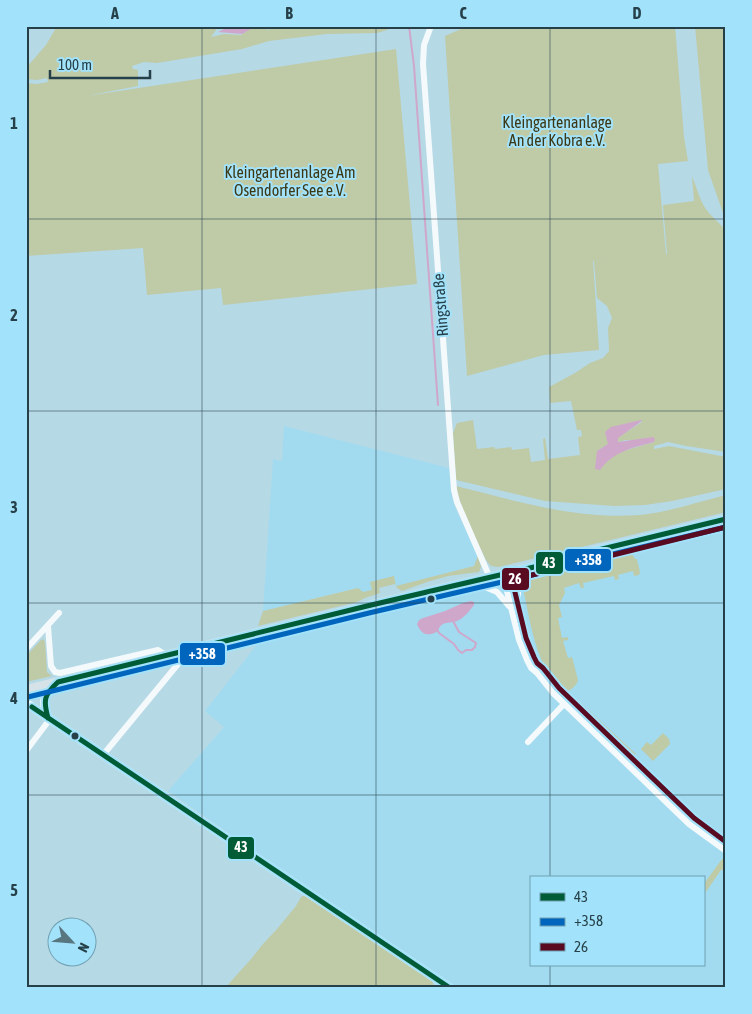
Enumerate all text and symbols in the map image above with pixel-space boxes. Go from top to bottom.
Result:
text: A [110,4,119,22]
text: B [285,4,293,22]
text: C [459,4,467,22]
text: D [633,4,642,22]
scale bar [50,48,150,80]
text: 100 m [58,56,92,73]
park label: Kleingartenanlage An der Kobra e.V. [502,113,612,149]
text: 1 [10,114,18,132]
park label: Kleingartenanlage Am Osendorfer See e.V. [225,163,355,199]
street label: Ringstraße [429,273,452,337]
text: 2 [10,306,18,324]
text: 3 [10,498,18,516]
line badge: +358 [564,548,612,572]
line badge: 43 [535,551,564,575]
text: +358 [574,552,602,568]
text: 43 [541,555,556,571]
line badge: 26 [501,567,530,591]
text: 26 [508,571,522,587]
unlabelled marker [426,594,436,604]
line badge: +358 [179,642,226,666]
text: +358 [188,646,216,662]
text: 4 [9,689,18,707]
unlabelled marker [70,731,80,741]
line badge: 43 [227,836,255,860]
text: 43 [233,839,248,855]
legend [530,876,704,966]
text: 5 [10,881,18,899]
text: 43 [574,888,588,905]
text: +358 [574,912,603,929]
north arrow [48,916,98,966]
text: 26 [574,938,588,955]
text: N [75,940,93,955]

